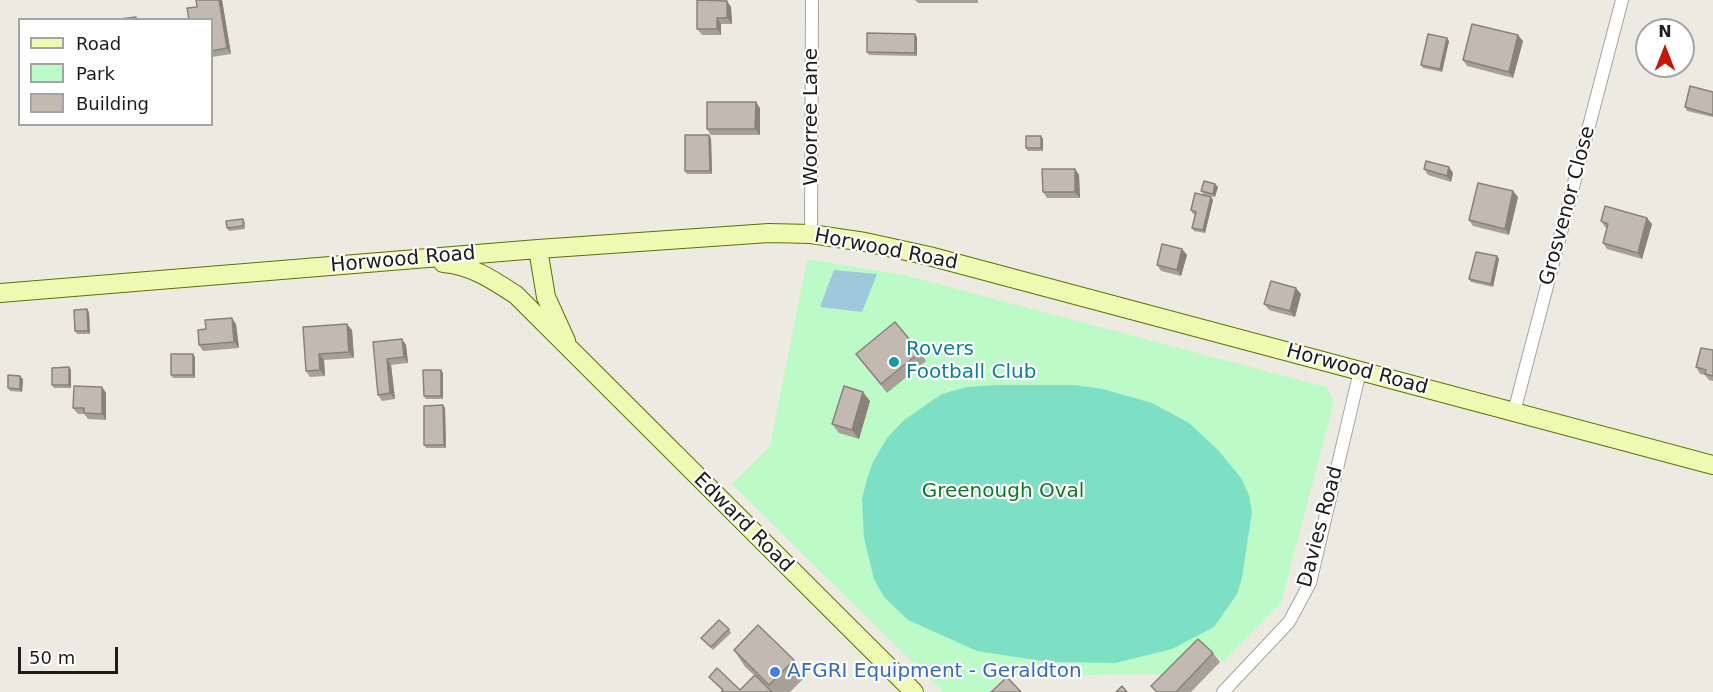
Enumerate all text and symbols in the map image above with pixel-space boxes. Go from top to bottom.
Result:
legend [18,18,213,126]
north arrow [1635,18,1695,78]
text: N [1658,22,1672,41]
text: Road [76,33,121,54]
street label: Woorree Lane [800,48,824,186]
text: Park [76,63,115,84]
text: Building [76,93,149,114]
street label: Grosvenor Close [1535,124,1601,288]
street label: Horwood Road [812,224,960,276]
street label: Horwood Road [329,242,477,278]
place label: Rovers Football Club [906,338,1036,385]
street label: Horwood Road [1284,340,1430,400]
marker: Rovers Football Club [887,355,901,369]
street label: Davies Road [1293,464,1349,590]
street label: Edward Road [688,468,798,578]
park label: Greenough Oval [922,480,1084,504]
scale bar [21,635,122,673]
text: 50 m [29,647,75,668]
place label: AFGRI Equipment - Geraldton [787,660,1082,684]
marker: AFGRI Equipment - Geraldton [768,665,782,679]

